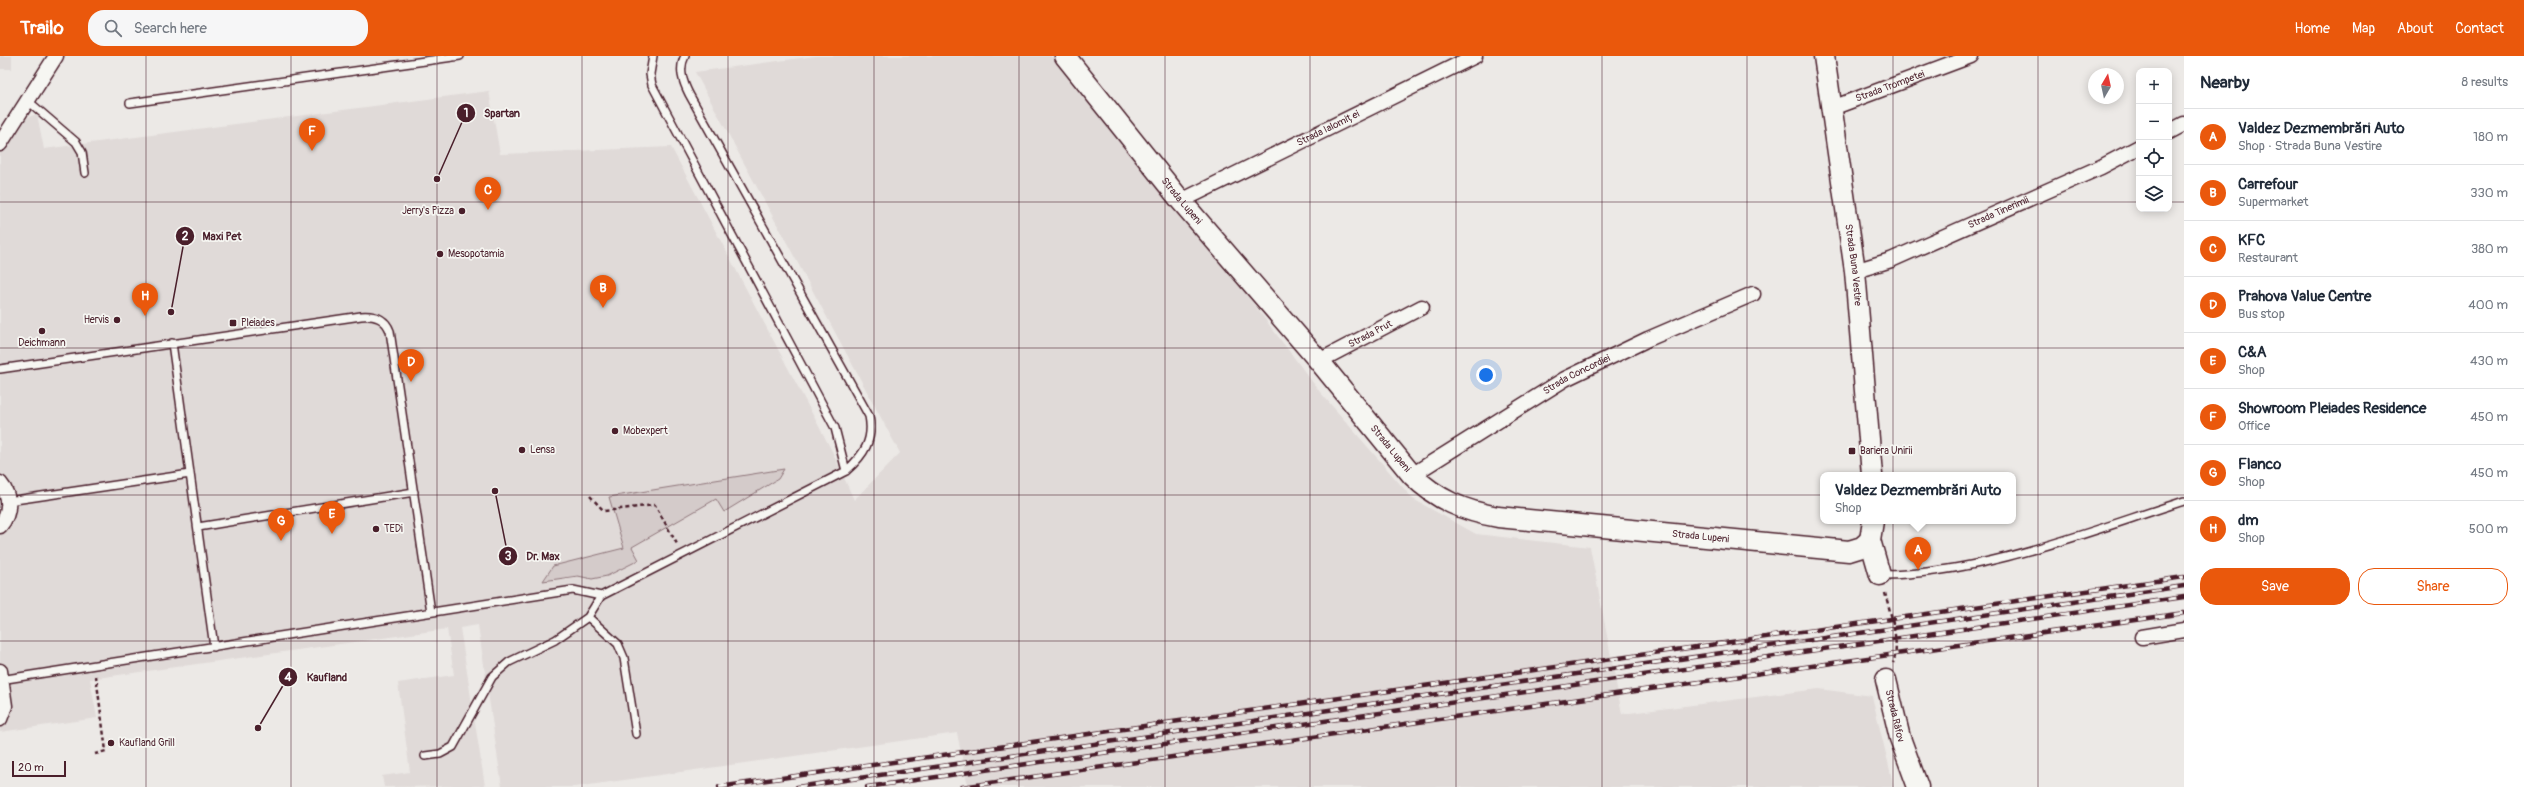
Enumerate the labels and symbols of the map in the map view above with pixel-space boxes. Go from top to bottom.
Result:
street label: Strada Trompetei [1854,68,1926,105]
north arrow [2088,68,2124,104]
callout: Spartan [456,101,529,124]
text: 1 [464,106,468,121]
text: Spartan [484,107,520,120]
street label: Strada Ialomiței [1295,108,1362,149]
pin: F [299,118,325,151]
street label: Strada Lupeni [1159,175,1205,227]
pin: C [475,177,501,210]
street label: Strada Tinerimii [1966,194,2031,231]
place label: Jerry's Pizza [402,205,454,217]
marker: Jerry's Pizza [457,206,467,216]
street label: Strada Buna Vestire [1842,223,1864,307]
callout: Maxi Pet [175,224,250,247]
text: 2 [182,229,189,244]
text: Maxi Pet [203,230,242,243]
place label: Mesopotamia [448,248,504,260]
marker: Mesopotamia [435,249,445,259]
pin: B [590,275,616,308]
pin: H [132,283,158,316]
place label: Hervis [84,314,110,326]
marker: Hervis [112,315,122,325]
place label: Pleiades [241,317,275,329]
street label: Strada Prut [1346,317,1395,350]
marker: Pleiades [228,318,238,328]
marker: Deichmann [37,326,47,336]
place label: Deichmann [18,337,66,349]
pin: D [398,349,424,382]
street label: Strada Concordiei [1541,352,1612,397]
your location [1476,365,1496,385]
street label: Strada Lupeni [1368,423,1413,475]
place label: Mobexpert [623,425,669,437]
marker: Mobexpert [610,426,620,436]
place label: Lensa [530,444,555,456]
marker: Lensa [517,445,527,455]
place label: Bariera Unirii [1860,445,1912,457]
marker: Bariera Unirii [1847,446,1857,456]
pin: E [319,501,345,534]
pin: G [268,508,294,541]
place label: TEDi [384,523,403,535]
marker: TEDi [371,524,381,534]
street label: Strada Lupeni [1671,528,1730,545]
pin: A [1905,537,1931,570]
callout: Dr. Max [498,544,567,567]
text: 3 [505,549,512,564]
text: Dr. Max [526,550,560,563]
callout: Kaufland [278,665,355,688]
text: 4 [284,670,292,685]
text: Kaufland [307,671,347,684]
street label: Strada Râfov [1883,688,1907,744]
place label: Kaufland Grill [119,737,175,749]
marker: Kaufland Grill [106,738,116,748]
scale bar [12,759,66,778]

